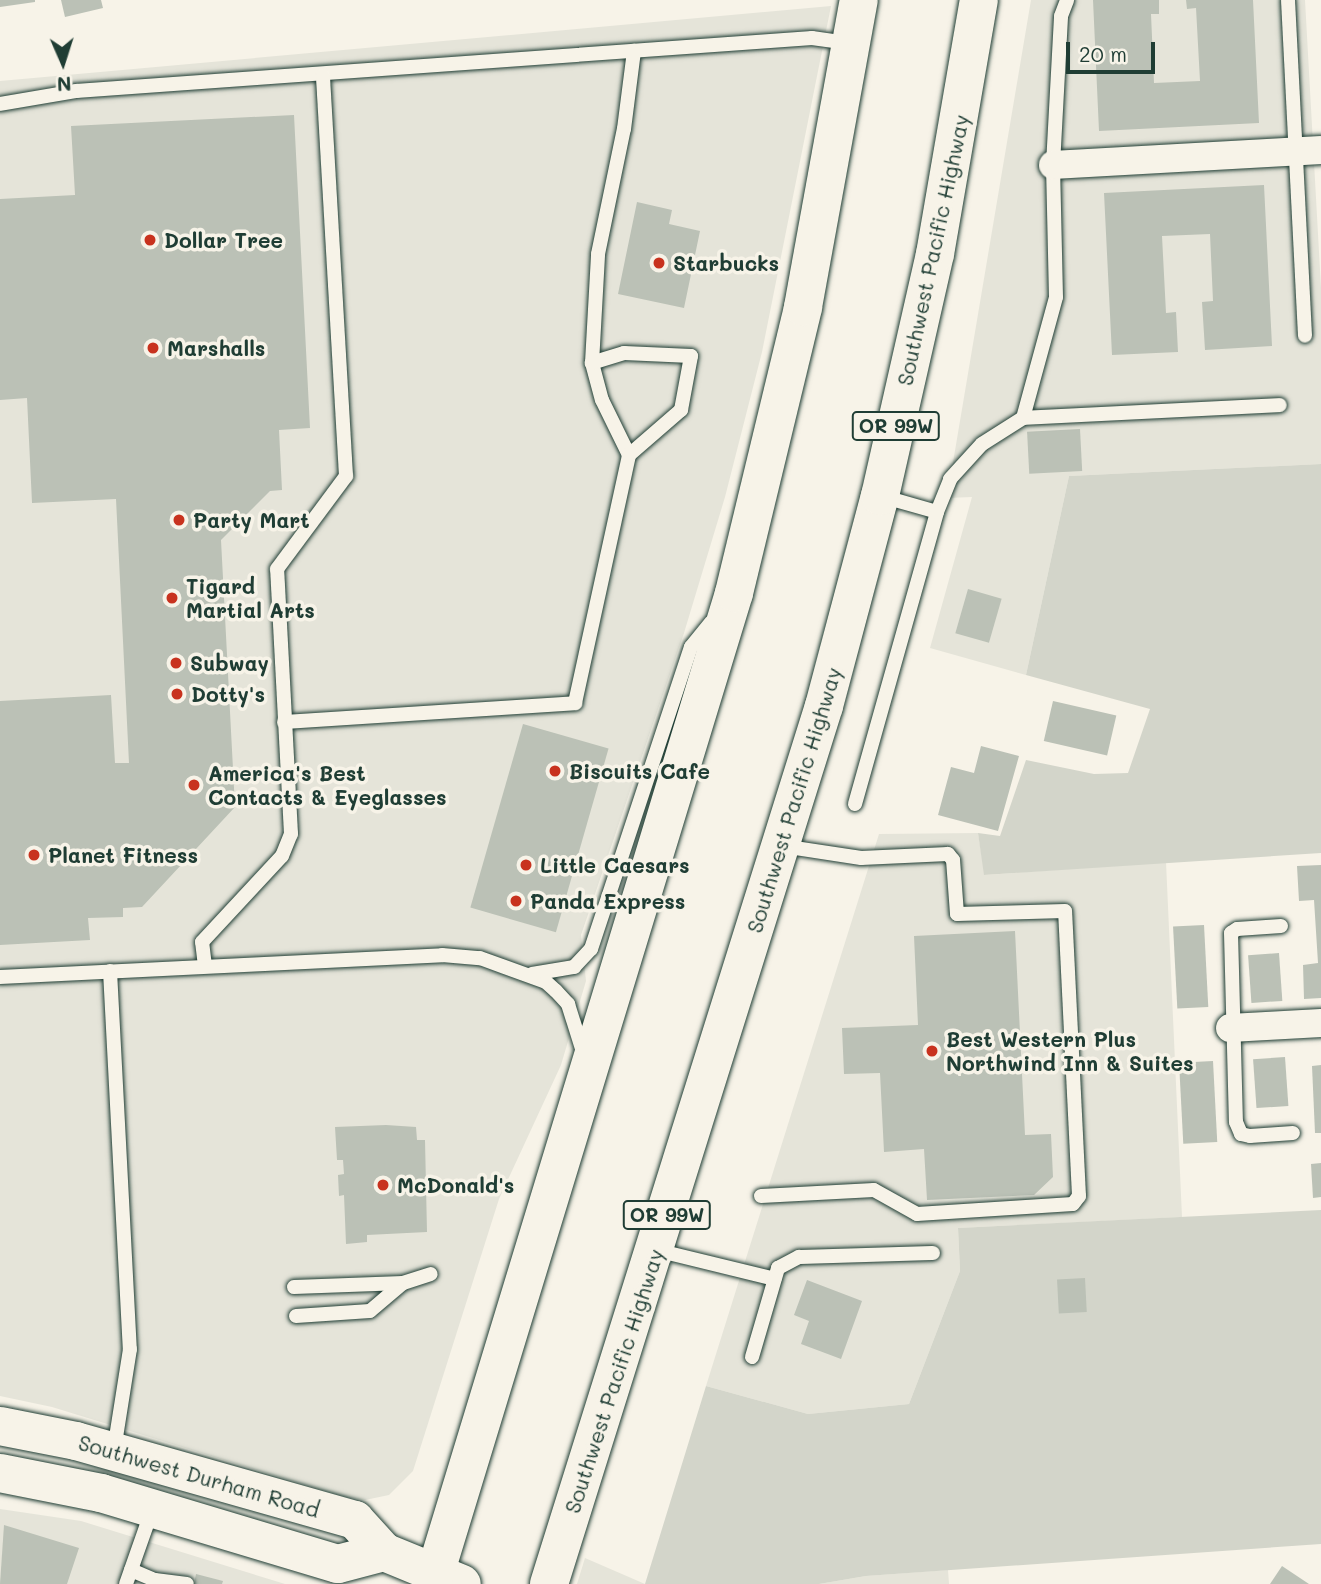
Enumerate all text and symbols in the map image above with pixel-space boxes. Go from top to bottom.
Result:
north arrow [28,28,98,98]
scale bar [1069,28,1158,72]
text: 20 m [1079,40,1127,67]
text: N [56,72,72,97]
street label: Southwest Pacific Highway [892,112,974,388]
place label: Dollar Tree [164,227,283,253]
marker: Dollar Tree [142,232,158,248]
place label: Starbucks [673,250,779,276]
marker: Starbucks [651,255,667,271]
place label: Marshalls [167,335,265,361]
marker: Marshalls [145,340,161,356]
road number: OR 99W [850,410,942,442]
place label: Party Mart [193,507,310,533]
marker: Party Mart [171,512,187,528]
place label: Tigard Martial Arts [186,573,315,623]
marker: Tigard Martial Arts [164,590,180,606]
place label: Subway [190,650,269,676]
marker: Subway [168,655,184,671]
street label: Southwest Pacific Highway [742,664,846,936]
place label: Dotty's [191,681,265,707]
marker: Dotty's [169,686,185,702]
place label: Biscuits Cafe [569,758,710,784]
place label: America's Best Contacts & Eyeglasses [208,760,447,810]
marker: Biscuits Cafe [547,763,563,779]
marker: America's Best Contacts & Eyeglasses [186,777,202,793]
place label: Planet Fitness [48,842,198,868]
marker: Planet Fitness [26,847,42,863]
place label: Little Caesars [540,852,690,878]
marker: Little Caesars [518,857,534,873]
place label: Panda Express [530,888,685,914]
marker: Panda Express [508,893,524,909]
place label: Best Western Plus Northwind Inn & Suites [946,1026,1194,1076]
marker: Best Western Plus Northwind Inn & Suites [924,1043,940,1059]
place label: McDonald's [397,1172,514,1198]
marker: McDonald's [375,1177,391,1193]
road number: OR 99W [622,1200,712,1231]
street label: Southwest Pacific Highway [559,1246,669,1516]
street label: Southwest Durham Road [76,1430,322,1522]

